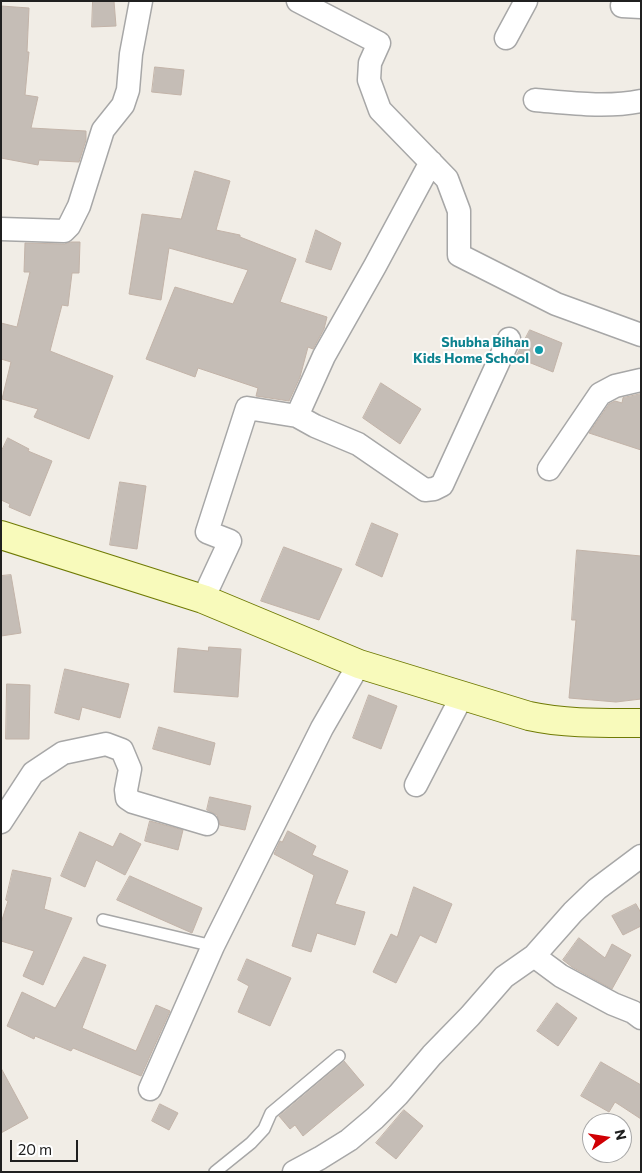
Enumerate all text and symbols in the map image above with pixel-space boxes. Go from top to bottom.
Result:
place label: Shubha Bihan Kids Home School [413,334,529,367]
marker: Shubha Bihan Kids Home School [533,344,545,356]
north arrow [582,1113,632,1163]
text: N [612,1128,631,1142]
scale bar [12,1130,80,1162]
text: 20 m [18,1140,52,1158]

